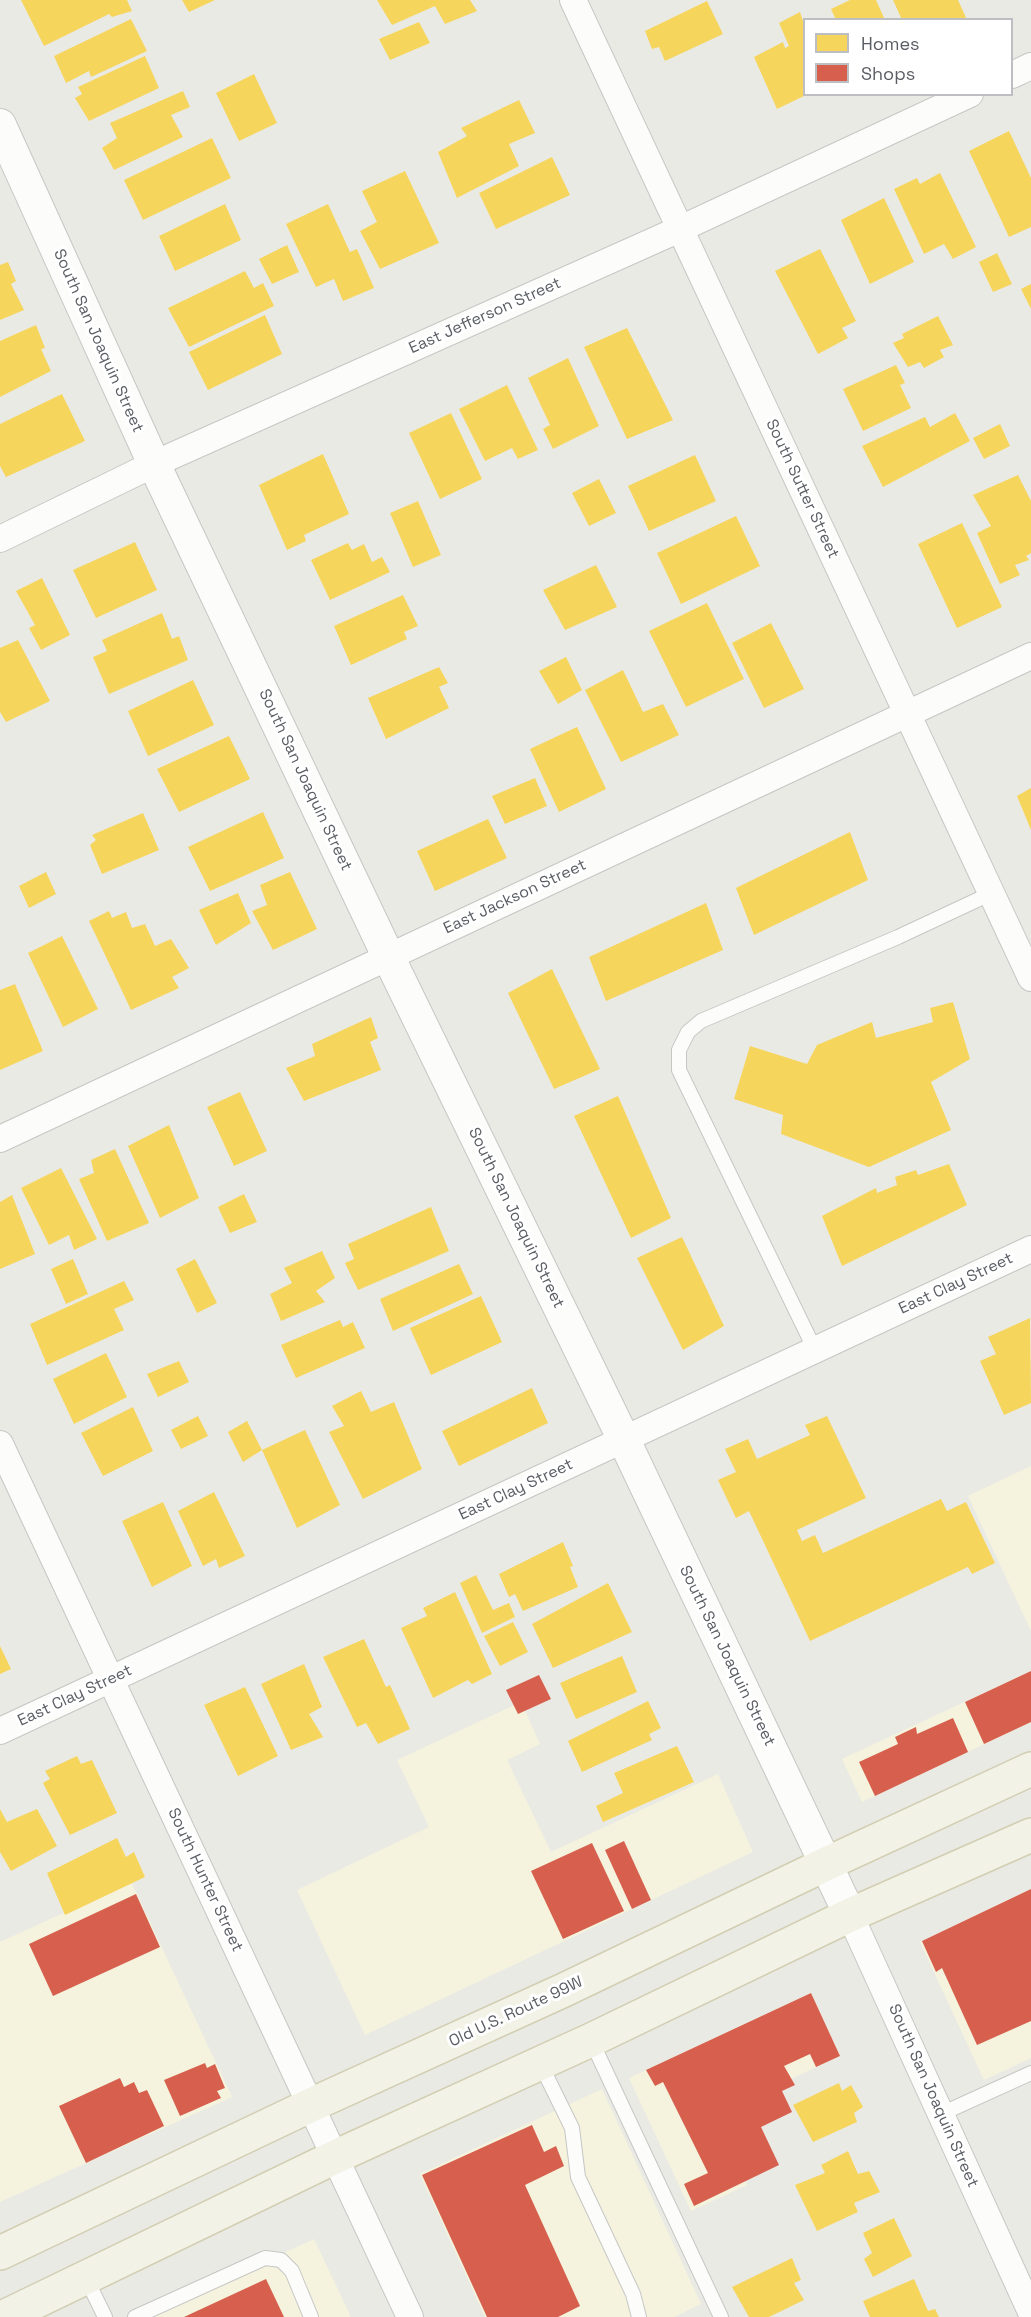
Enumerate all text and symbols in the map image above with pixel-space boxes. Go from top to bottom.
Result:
legend [803,18,1013,96]
text: Homes [861,32,920,55]
text: Shops [861,62,915,85]
street label: South San Joaquin Street [49,246,147,436]
street label: East Jefferson Street [406,274,564,358]
street label: South Sutter Street [761,416,843,562]
street label: South San Joaquin Street [254,686,356,874]
street label: East Jackson Street [441,856,589,938]
street label: South San Joaquin Street [464,1125,568,1311]
street label: East Clay Street [896,1249,1016,1319]
street label: East Clay Street [456,1455,576,1525]
street label: South San Joaquin Street [675,1563,779,1749]
street label: East Clay Street [15,1661,135,1731]
street label: South Hunter Street [163,1805,247,1955]
street label: Old U.S. Route 99W [446,1973,586,2051]
street label: South San Joaquin Street [884,2001,982,2191]

